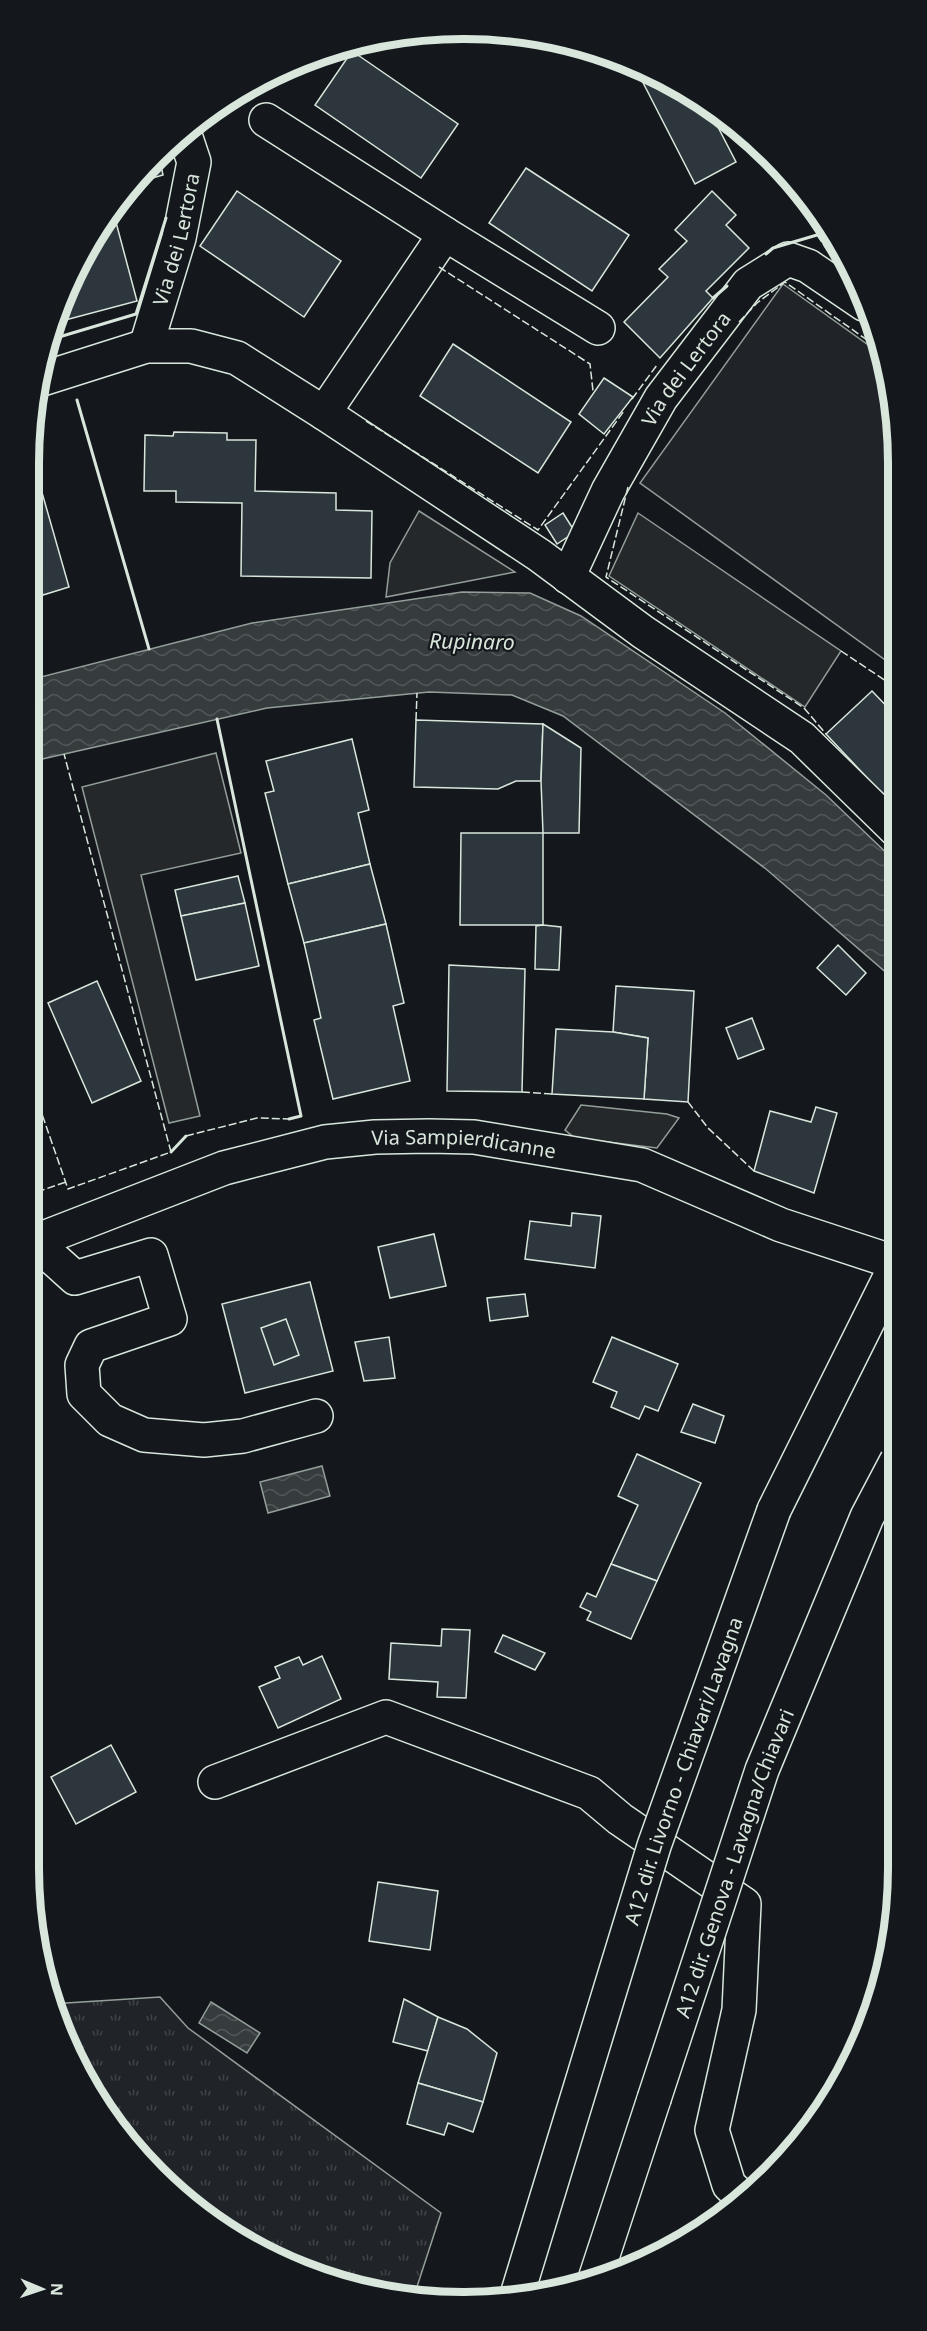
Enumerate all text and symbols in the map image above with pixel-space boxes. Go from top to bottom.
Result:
street label: Via dei Lertora [146,171,205,309]
street label: Via dei Lertora [634,305,736,431]
water label: Rupinaro [429,626,515,656]
street label: Via Sampierdicanne [371,1122,558,1164]
street label: A12 dir. Livorno - Chiavari/Lavagna [617,1613,748,1928]
street label: A12 dir. Genova - Lavagna/Chiavari [668,1705,799,2021]
north arrow [12,2259,72,2319]
text: N [46,2283,68,2296]

